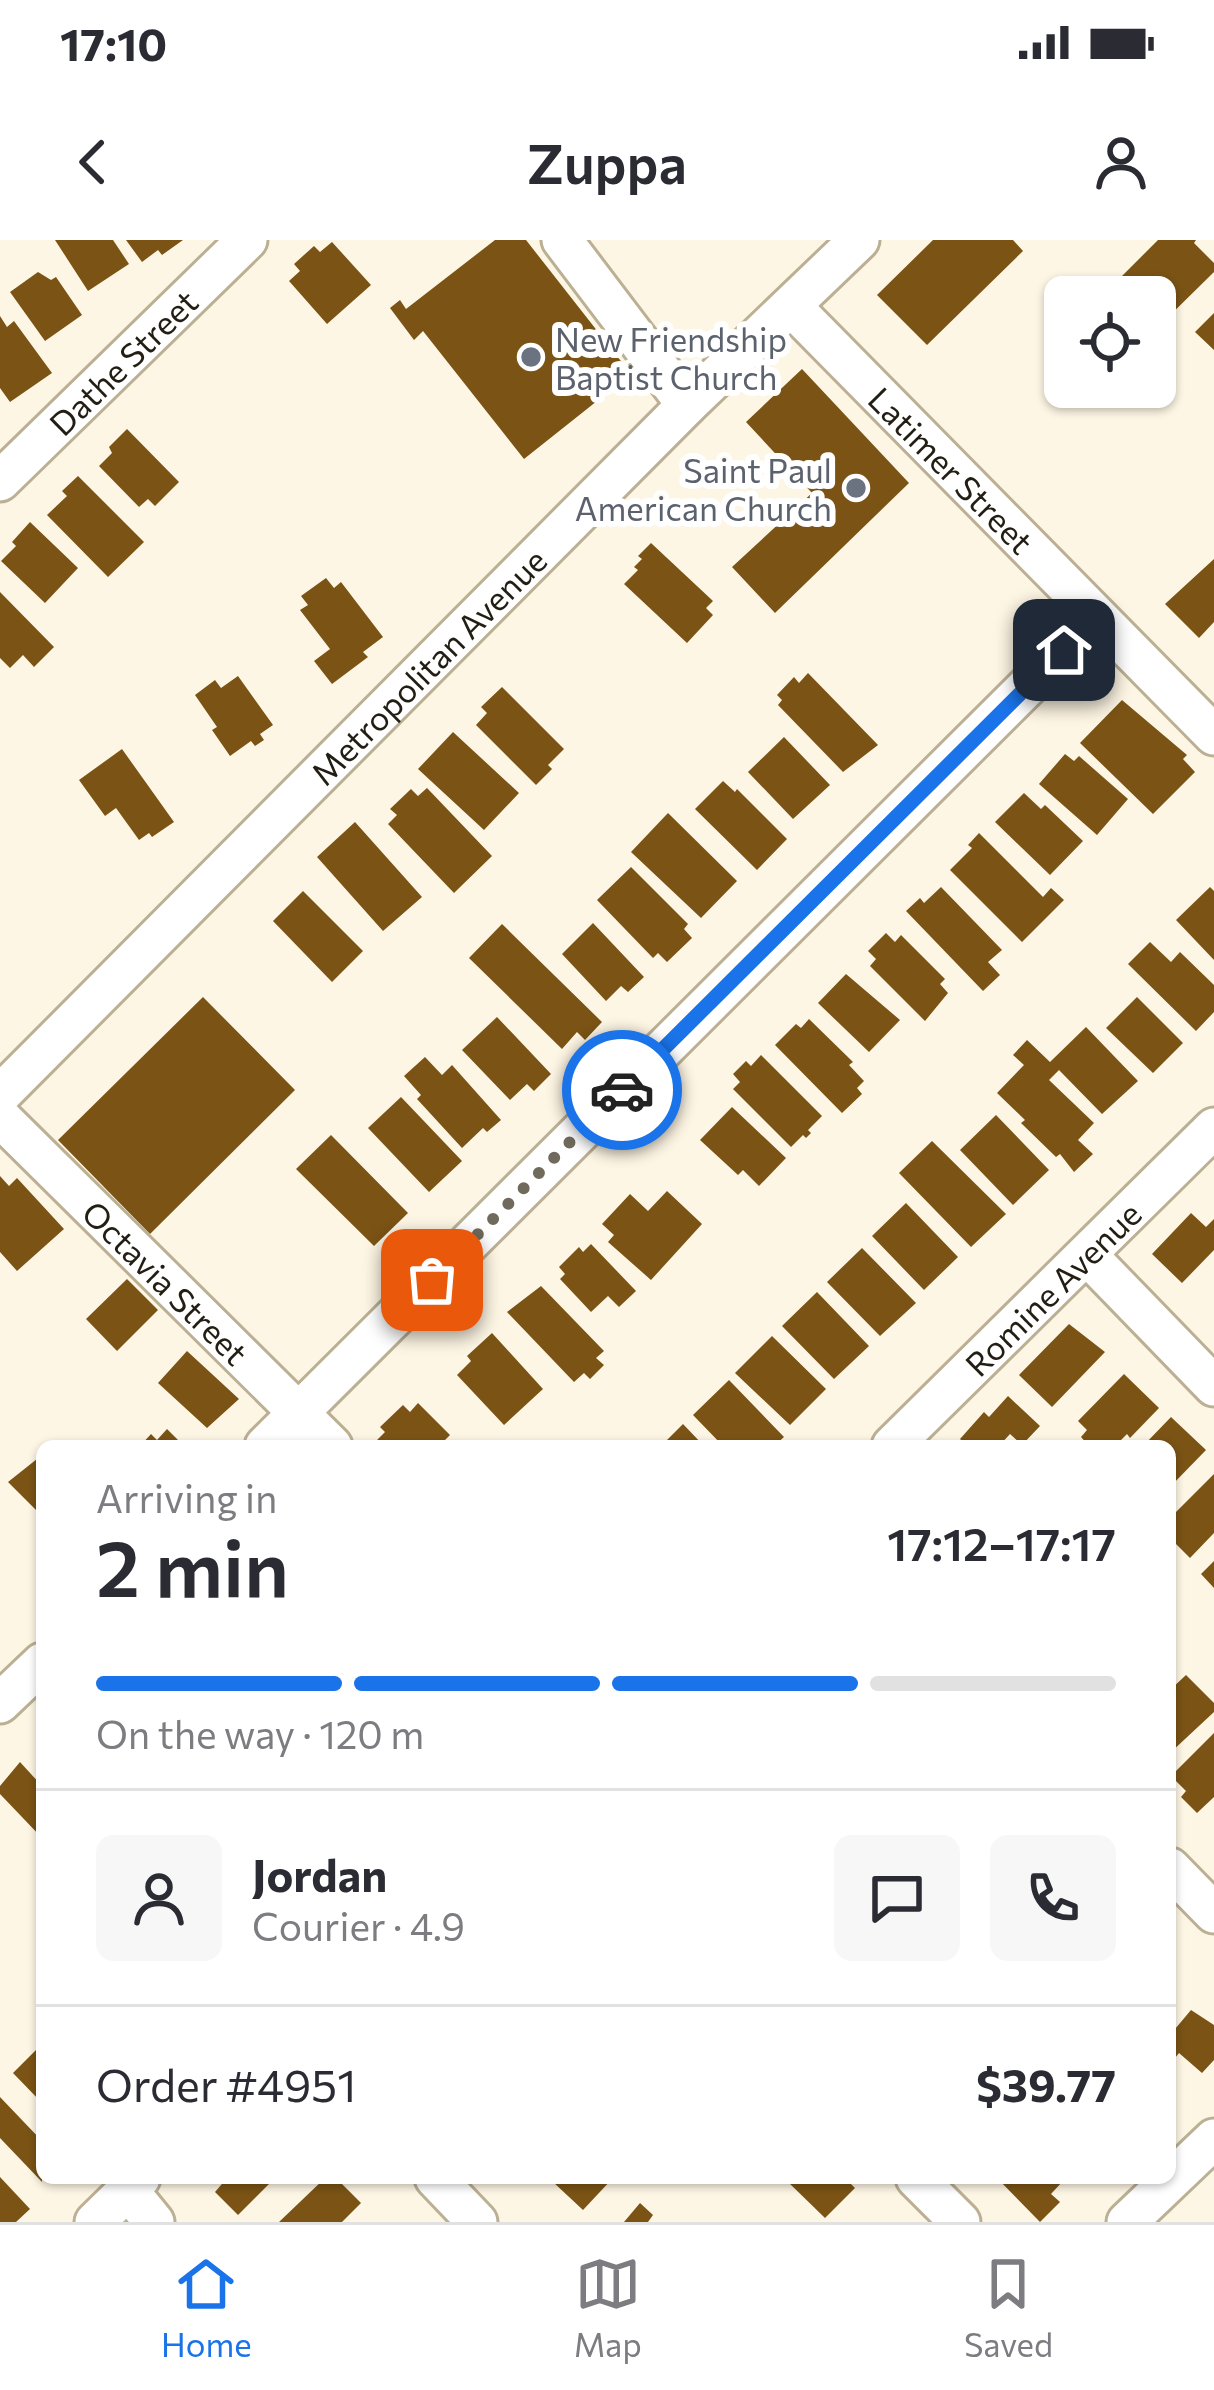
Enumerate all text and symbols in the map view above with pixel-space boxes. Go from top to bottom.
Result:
text: 17:10 [60,15,167,70]
icon: back [60,129,126,195]
text: Zuppa [527,129,687,195]
icon: person [1088,129,1154,195]
map controls [1044,276,1176,408]
button: locate [1044,276,1176,408]
street label: Dathe Street [40,280,205,443]
place label: New Friendship Baptist Church [555,318,787,397]
marker: New Friendship Baptist Church [518,344,544,370]
street label: Latimer Street [861,378,1043,561]
place label: Saint Paul American Church [575,449,832,528]
marker: Saint Paul American Church [843,475,869,501]
street label: Metropolitan Avenue [301,539,554,792]
pin [1013,599,1115,701]
icon: home [1031,617,1097,683]
courier [562,1030,682,1150]
icon: car [589,1057,655,1123]
street label: Octavia Street [75,1191,257,1372]
street label: Romine Avenue [956,1192,1149,1384]
pin [381,1229,483,1331]
icon: bag [399,1247,465,1313]
text: Arriving in [96,1473,277,1521]
text: 17:12–17:17 [887,1515,1116,1570]
text: 2 min [96,1518,289,1613]
text: On the way · 120 m [96,1709,424,1757]
button: person [96,1835,222,1961]
button: chat [834,1835,960,1961]
button: phone [990,1835,1116,1961]
text: Jordan [252,1846,387,1901]
text: Courier · 4.9 [252,1901,465,1949]
text: Order #4951 [96,2056,356,2111]
text: $39.77 [976,2056,1116,2111]
tab: Home [161,2251,252,2364]
tab: Map [574,2251,642,2364]
tab: Saved [964,2251,1053,2364]

